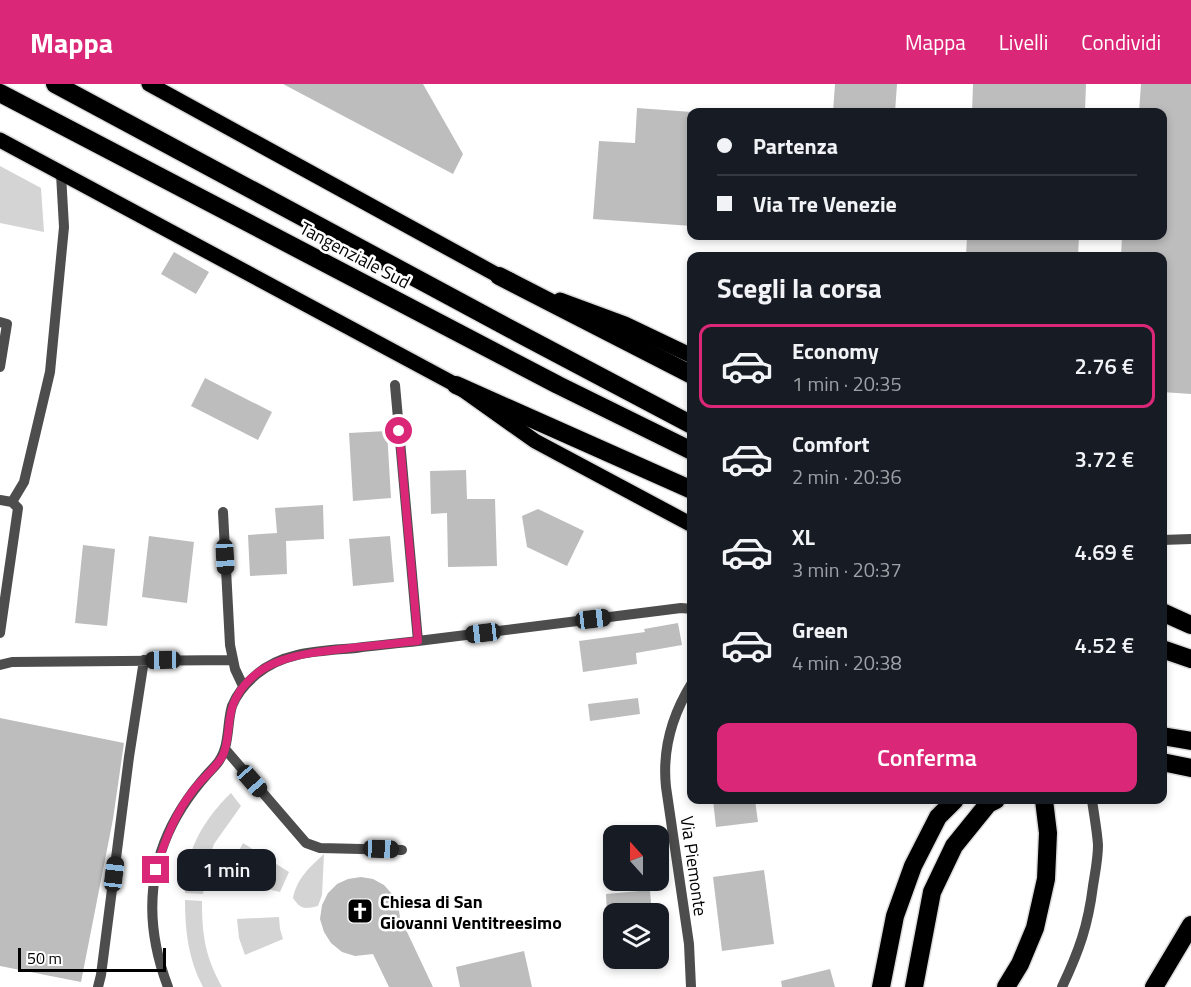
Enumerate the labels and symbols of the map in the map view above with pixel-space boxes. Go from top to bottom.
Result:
street label: Tangenziale Sud [295,214,415,296]
route start [385,417,412,444]
car [215,539,235,575]
car [574,608,612,630]
car [464,622,502,644]
car [145,651,181,669]
car [233,762,271,800]
street label: Via Piemonte [674,814,714,918]
north arrow [603,825,669,891]
car [363,839,399,859]
callout: 1 min [177,849,276,891]
car [103,855,125,893]
route end [142,856,169,883]
place label: Chiesa di San Giovanni Ventitreesimo [380,888,562,936]
church icon: Chiesa di San Giovanni Ventitreesimo [345,896,375,926]
scale bar [18,945,166,972]

